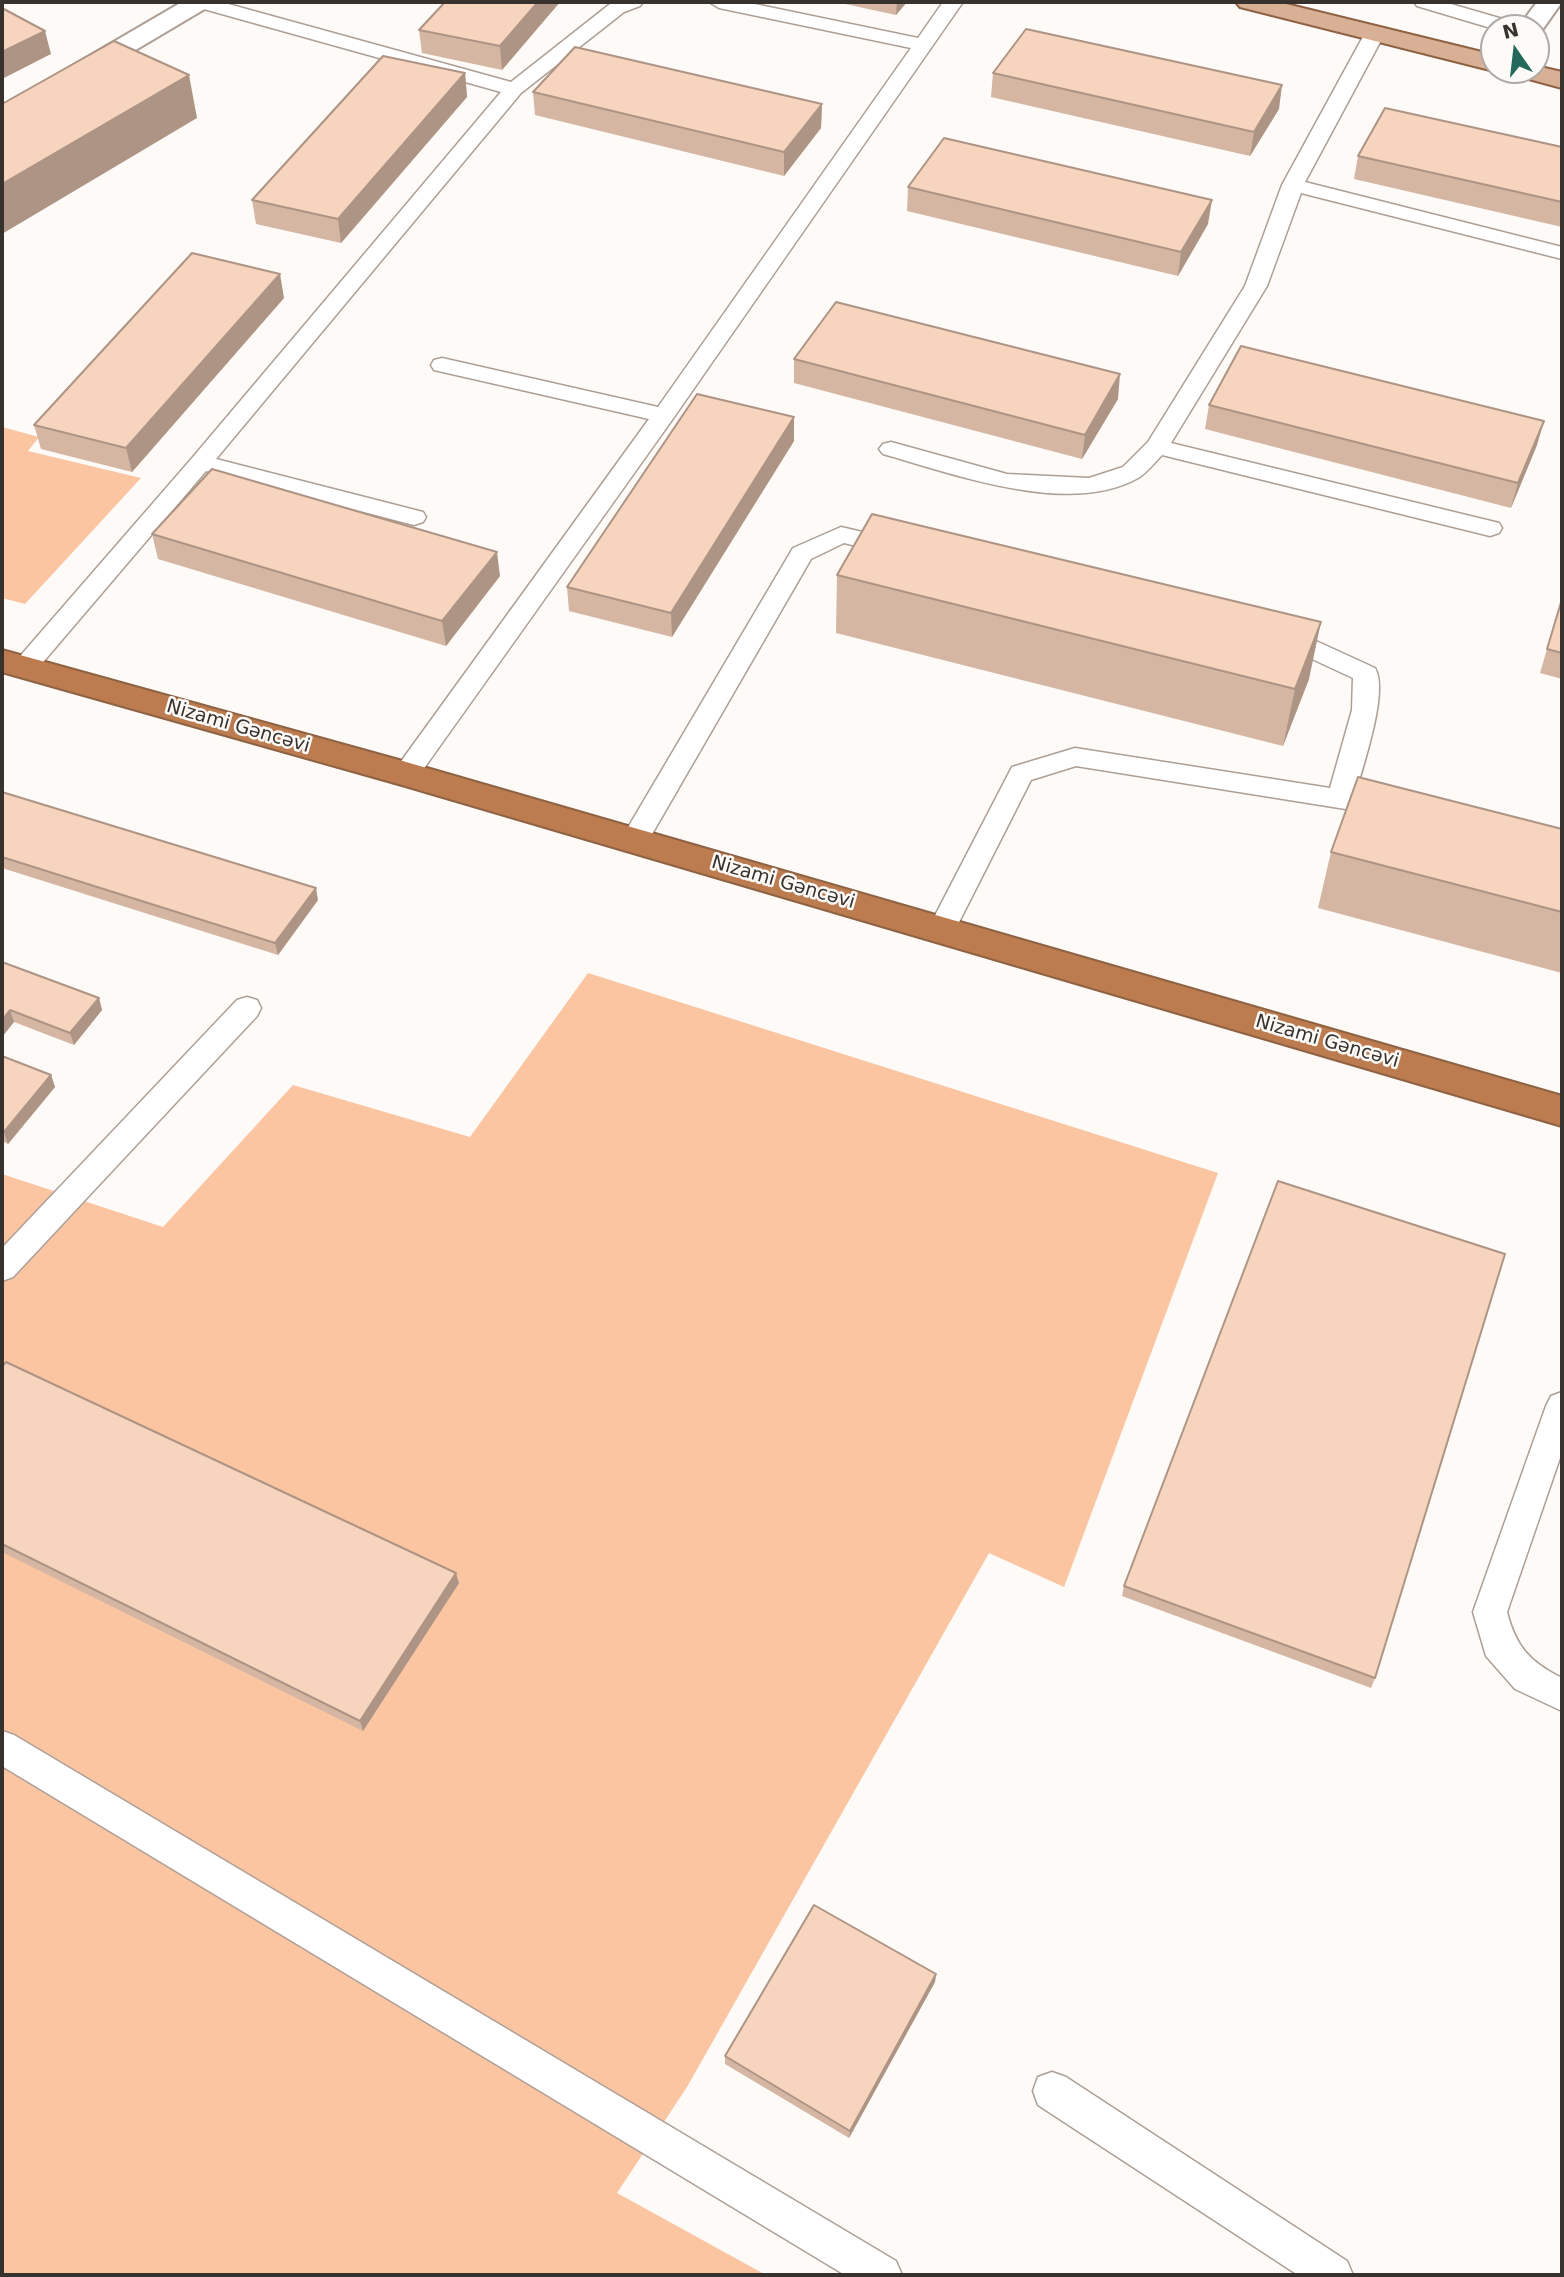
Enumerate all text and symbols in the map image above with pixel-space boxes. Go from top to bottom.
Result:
north arrow [1480,14,1550,84]
text: N [1500,18,1521,43]
street label: Nizami Gəncəvi [164,696,312,758]
street label: Nizami Gəncəvi [709,852,857,914]
street label: Nizami Gəncəvi [1253,1011,1401,1073]

